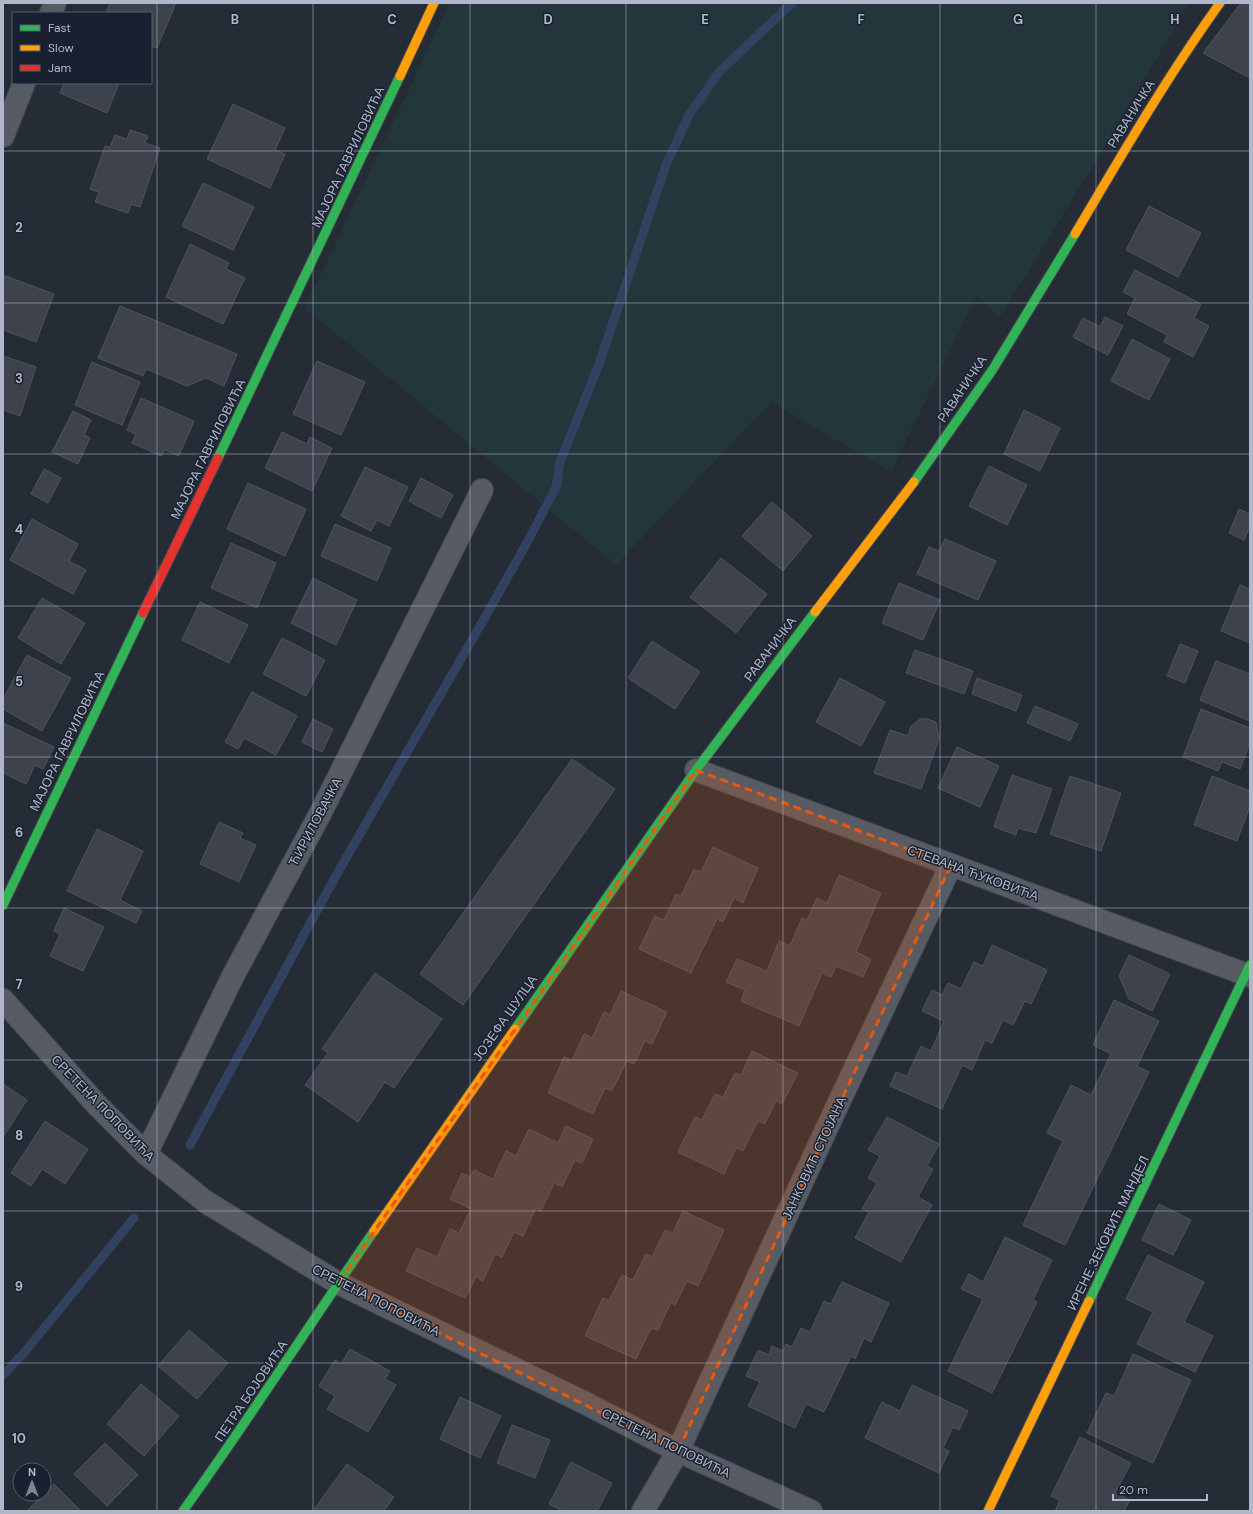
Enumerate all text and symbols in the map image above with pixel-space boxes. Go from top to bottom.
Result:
text: B [231,11,239,28]
text: C [387,11,397,28]
text: D [543,11,553,28]
text: E [701,11,709,28]
text: F [857,11,865,28]
text: G [1013,11,1023,28]
text: H [1170,11,1180,28]
legend [12,12,152,84]
text: Fast [48,20,71,36]
text: Slow [48,40,74,56]
text: Jam [48,60,71,76]
street label: РАВАНИЧКА [1103,77,1159,151]
street label: МАЈОРА ГАВРИЛОВИЋА [308,83,388,230]
text: 2 [15,219,23,236]
street label: РАВАНИЧКА [933,352,991,426]
text: 3 [15,370,23,387]
street label: МАЈОРА ГАВРИЛОВИЋА [167,376,250,522]
text: 4 [15,521,23,538]
street label: РАВАНИЧКА [740,613,800,685]
street label: МАЈОРА ГАВРИЛОВИЋА [26,668,109,814]
text: 5 [15,673,23,690]
street label: ЋИРИЛОВАЧКА [285,774,346,869]
text: 6 [15,824,23,841]
street label: СТЕВАНА ЋУКОВИЋА [905,841,1041,905]
street label: ЈОЗЕФА ШУЛЦА [469,971,541,1064]
text: 7 [16,976,23,993]
street label: СРЕТЕНА ПОПОВИЋА [48,1051,159,1165]
street label: ЈАНКОВИЋ СТОЈАНА [778,1093,850,1222]
text: 8 [15,1127,23,1144]
street label: ИРЕНЕ ЗЕКОВИЋ МАНДЕЛ [1063,1153,1153,1313]
street label: СРЕТЕНА ПОПОВИЋА [309,1260,443,1340]
text: 9 [15,1278,23,1295]
street label: ПЕТРА БОЈОВИЋА [211,1337,291,1445]
street label: СРЕТЕНА ПОПОВИЋА [599,1404,734,1482]
text: 10 [12,1430,26,1447]
north arrow [12,1462,52,1502]
text: N [28,1465,36,1479]
scale bar [1113,1476,1207,1502]
text: 20 m [1119,1482,1148,1498]

